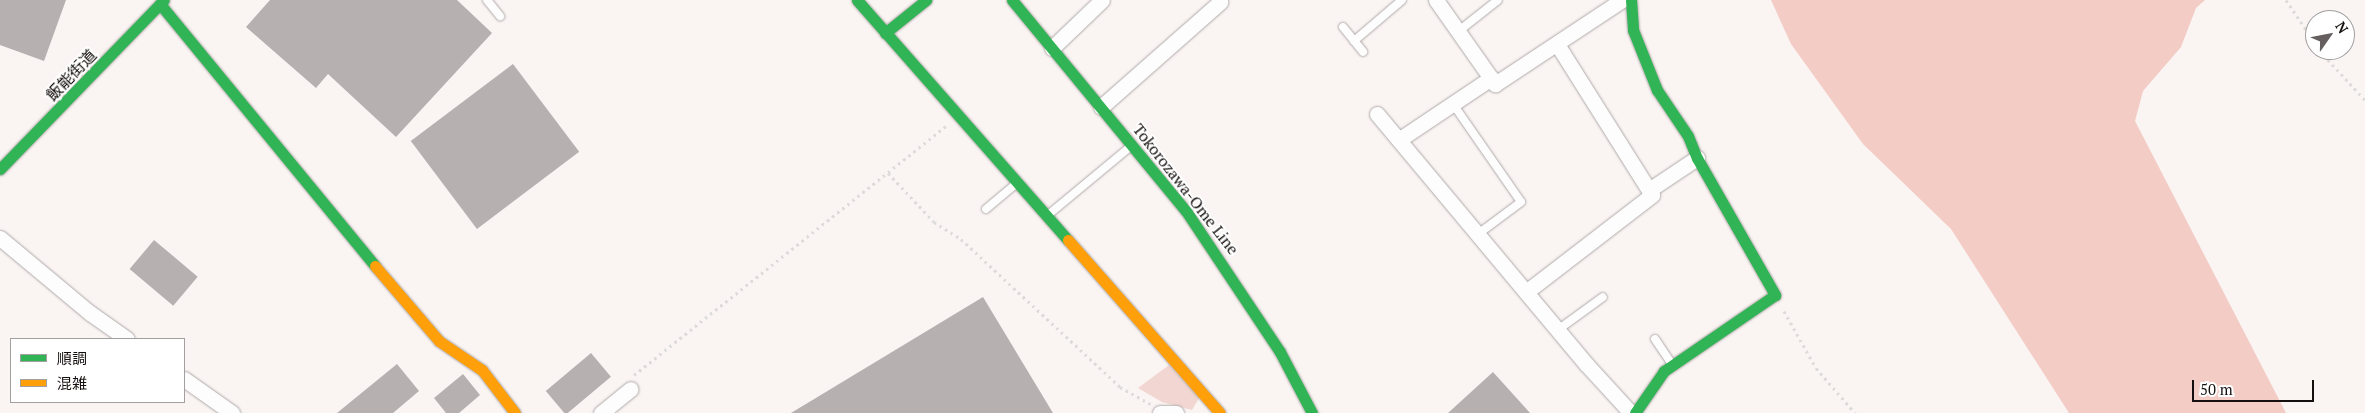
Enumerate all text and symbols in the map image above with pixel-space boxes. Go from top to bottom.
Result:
north arrow [2305,10,2355,60]
text: N [2331,17,2353,37]
street label: 飯能街道 [42,45,100,105]
street label: Tokorozawa-Ome Line [1129,120,1243,258]
legend [10,338,185,403]
text: 順調 [57,348,87,368]
scale bar [2195,370,2318,402]
text: 混雑 [57,373,87,393]
text: 50 m [2200,379,2233,399]

